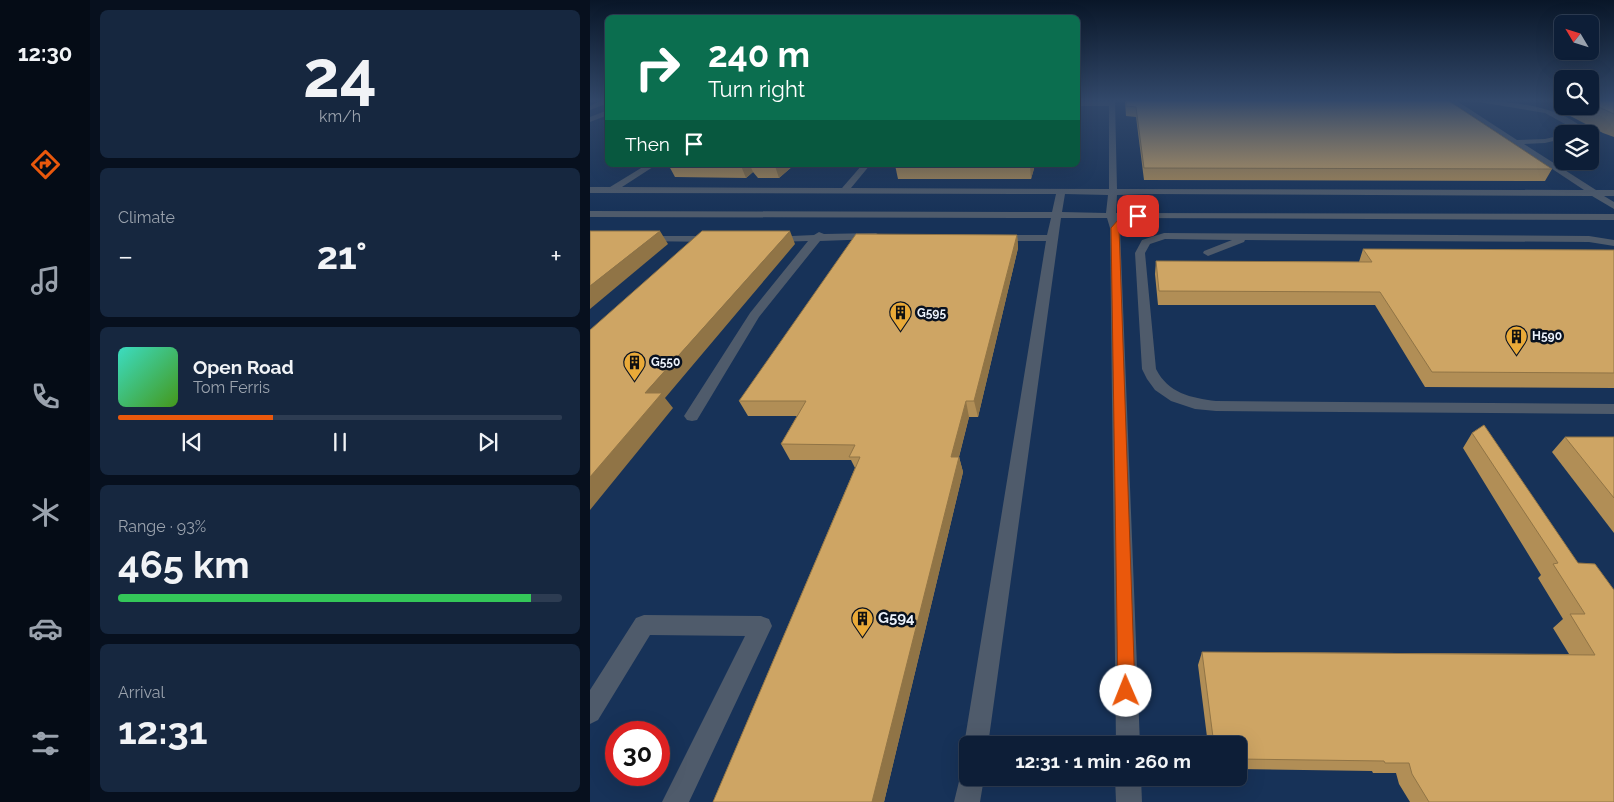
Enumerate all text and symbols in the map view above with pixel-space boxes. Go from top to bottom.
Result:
north arrow [1554,15,1599,60]
map controls [1554,15,1599,170]
text: 240 m [708,34,810,75]
icon: right [625,35,690,100]
text: 24 [303,36,377,112]
text: 12:30 [18,40,72,66]
button: search [1554,70,1599,115]
text: Turn right [708,76,805,102]
text: km/h [319,107,361,126]
button: layers [1554,125,1599,170]
icon: arrive [680,130,708,158]
text: Then [625,133,670,155]
icon: directions [28,147,63,182]
pin [1117,195,1159,237]
icon: arrive [1124,202,1152,230]
text: Climate [118,208,175,227]
text: 21° [317,233,367,278]
text: − [118,240,133,273]
text: + [550,240,562,273]
icon: music [28,263,63,298]
building icon: G595 [889,301,913,332]
place label: G595 [917,306,946,320]
building icon: H590 [1504,324,1528,355]
place label: H590 [1532,329,1562,343]
building icon: G550 [623,350,647,381]
place label: G550 [651,355,680,369]
text: Open Road [193,356,294,378]
text: Tom Ferris [193,378,270,397]
icon: phone [28,379,63,414]
icon: previous [178,428,206,456]
icon: pause [326,428,354,456]
icon: next [474,428,502,456]
icon: climate [28,495,63,530]
text: Range · 93% [118,517,206,536]
text: 465 km [118,542,250,587]
building icon: G594 [850,606,874,637]
place label: G594 [878,609,915,627]
icon: car [28,611,63,646]
position arrow [1099,664,1151,716]
text: Arrival [118,683,165,702]
text: 12:31 [118,708,208,753]
speed limit sign: 30 [605,721,670,786]
icon: filters [28,726,63,761]
text: 12:31 · 1 min · 260 m [1015,750,1191,772]

